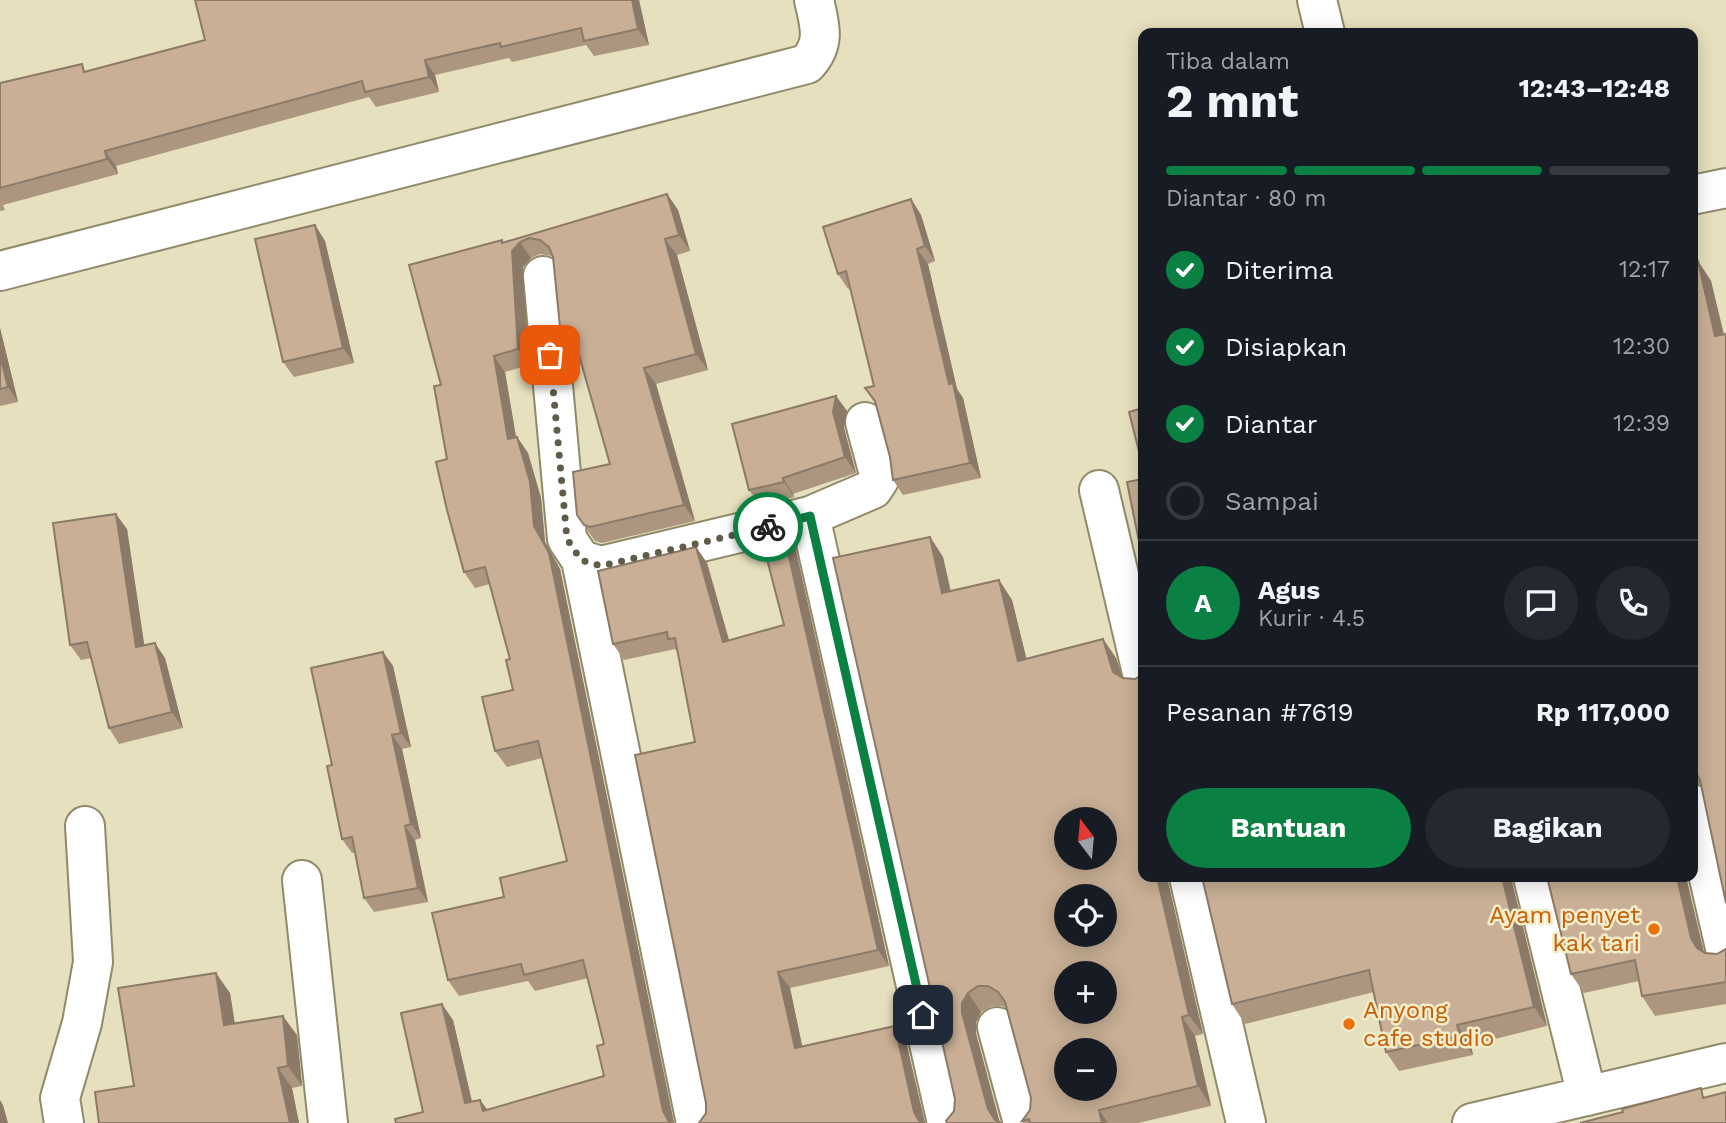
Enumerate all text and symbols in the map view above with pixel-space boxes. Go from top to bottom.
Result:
text: Tiba dalam [1166,48,1290,75]
text: 12:43–12:48 [1519,73,1670,103]
text: 2 mnt [1166,74,1298,128]
text: Diantar · 80 m [1166,185,1326,212]
icon: check [1166,251,1204,289]
text: Diterima [1225,255,1333,285]
text: 12:17 [1619,256,1670,283]
pin [520,325,580,385]
icon: check [1166,328,1204,366]
text: Disiapkan [1225,332,1347,362]
text: 12:30 [1613,333,1670,360]
icon: bag [531,336,569,374]
icon: check [1166,405,1204,443]
text: Diantar [1225,409,1317,439]
text: 12:39 [1613,410,1670,437]
text: Sampai [1225,486,1319,516]
courier [733,492,803,562]
icon: bike [749,508,787,546]
button: chat [1504,566,1578,640]
button: phone [1596,566,1670,640]
text: Agus [1258,575,1320,605]
text: A [1194,588,1212,618]
text: Kurir · 4.5 [1258,605,1365,632]
text: Pesanan #7619 [1166,697,1354,727]
text: Rp 117,000 [1536,697,1670,727]
button: Bantuan [1166,788,1411,868]
button: Bagikan [1425,788,1670,868]
north arrow [1054,807,1116,870]
map controls [1054,807,1117,1101]
button: locate [1054,884,1117,947]
place label: Ayam penyet kak tari [1489,901,1640,957]
marker: Ayam penyet kak tari [1646,921,1662,937]
button: + [1054,961,1117,1024]
pin [893,985,953,1045]
icon: home [904,996,942,1034]
place label: Anyong cafe studio [1363,996,1494,1052]
marker: Anyong cafe studio [1341,1016,1357,1032]
button: − [1054,1038,1117,1101]

